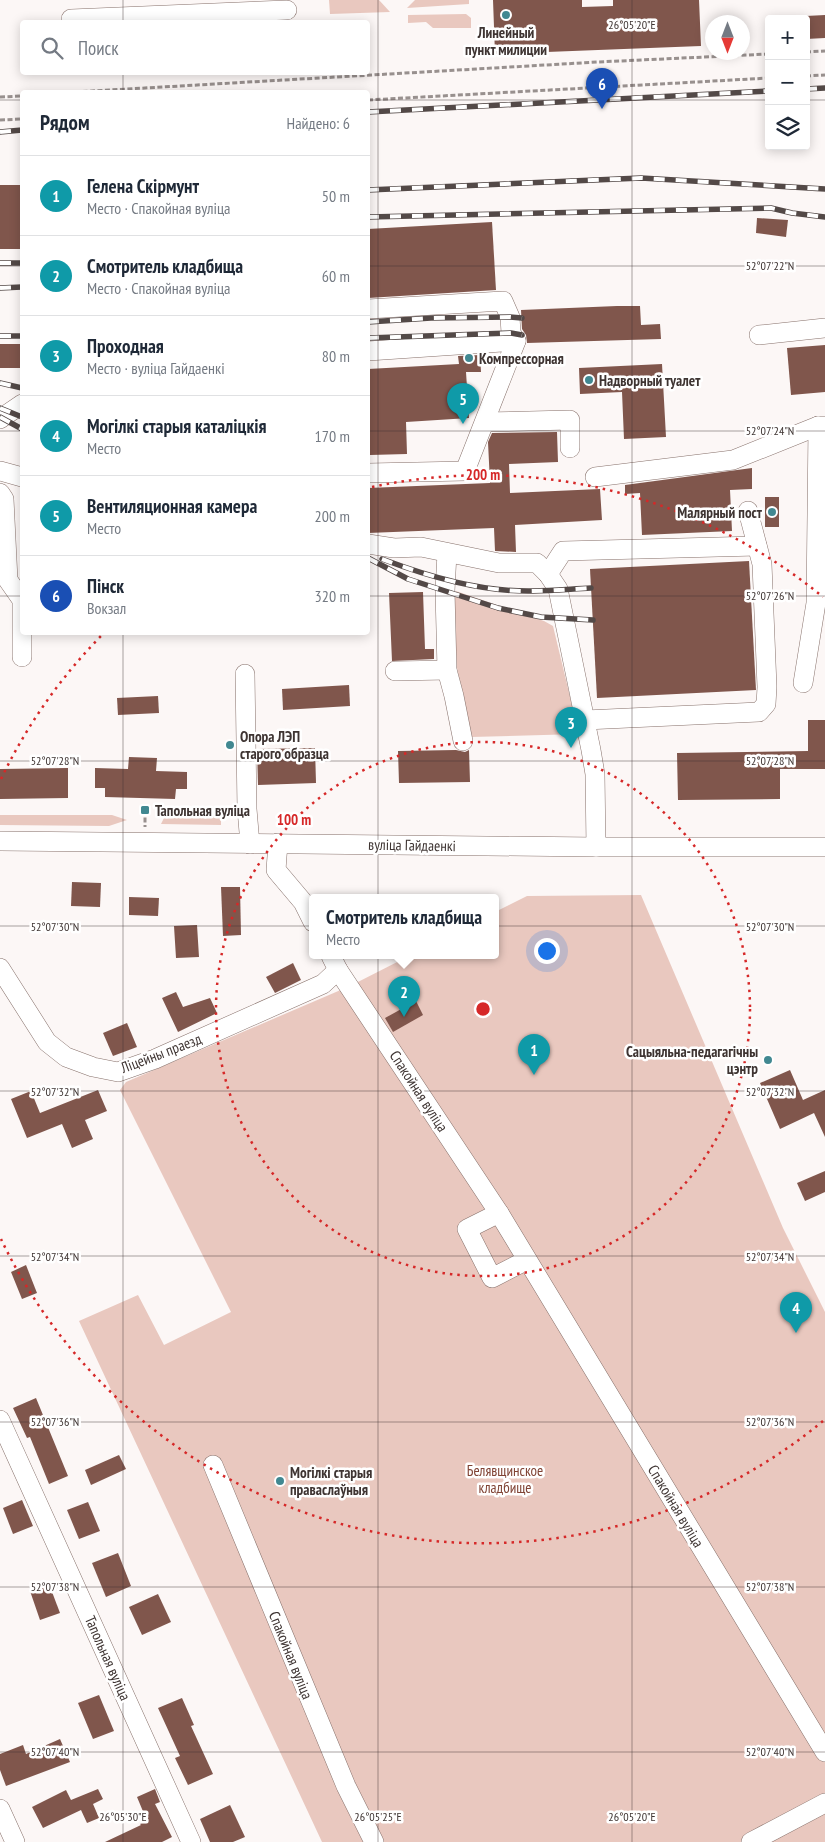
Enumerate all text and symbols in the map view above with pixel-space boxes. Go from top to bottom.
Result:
marker: Линейный пункт милиции [500,9,512,21]
north arrow [705,15,750,60]
map controls [765,15,810,150]
button: + [765,15,810,60]
text: 26°05'20"E [608,17,656,32]
search box [20,20,370,75]
place label: Линейный пункт милиции [465,23,547,59]
icon: search [38,34,66,62]
text: Поиск [78,36,119,60]
button: − [765,60,810,105]
pin: 6 [586,68,618,109]
button: layers [765,105,810,150]
text: Рядом [40,109,90,136]
text: Найдено: 6 [287,113,350,133]
text: Гелена Скірмунт [87,174,199,198]
text: 1 [52,186,60,206]
text: 50 m [322,186,350,206]
text: Место · Спакойная вуліца [87,198,231,218]
text: Смотритель кладбища [87,254,243,278]
text: 52°07'22"N [746,258,794,273]
text: 2 [52,266,60,286]
text: 60 m [322,266,350,286]
text: Место · Спакойная вуліца [87,278,231,298]
text: Проходная [87,334,164,358]
text: 3 [52,346,60,366]
text: 80 m [322,346,350,366]
place label: Компрессорная [479,349,564,368]
marker: Компрессорная [463,352,475,364]
text: Место · вуліца Гайдаенкі [87,358,225,378]
place label: Надворный туалет [599,371,701,390]
marker: Надворный туалет [583,374,595,386]
pin: 5 [447,383,479,424]
text: Могілкі старыя каталіцкія [87,414,266,438]
text: 52°07'24"N [746,423,794,438]
text: 4 [52,426,60,446]
text: 170 m [315,426,350,446]
text: Место [87,438,121,458]
text: 200 m [466,465,500,484]
text: Вентиляционная камера [87,494,257,518]
place label: Малярный пост [677,503,763,522]
text: 5 [52,506,60,526]
text: 200 m [315,506,350,526]
marker: Малярный пост [766,506,778,518]
text: Место [87,518,121,538]
text: Пінск [87,574,124,598]
text: 6 [52,586,60,606]
text: 320 m [315,586,350,606]
text: 52°07'26"N [746,588,794,603]
text: Вокзал [87,598,126,618]
pin: 3 [555,707,587,748]
place label: Опора ЛЭП старого образца [240,727,329,763]
marker: Опора ЛЭП старого образца [224,739,236,751]
text: 52°07'28"N [31,753,79,768]
text: 52°07'28"N [746,753,794,768]
place label: Тапольная вуліца [155,801,250,820]
marker: Тапольная вуліца [139,804,151,816]
text: 100 m [277,810,311,829]
street label: вуліца Гайдаенкі [368,835,456,855]
popup [309,894,499,959]
text: Смотритель кладбища [326,905,482,929]
text: 52°07'30"N [31,919,79,934]
text: 52°07'30"N [746,919,794,934]
text: Место [326,929,360,949]
your location [534,938,560,964]
pin: 2 [388,976,420,1017]
centre of rings [474,1000,492,1018]
street label: Ліцейны праезд [117,1029,204,1077]
pin: 1 [518,1034,550,1075]
place label: Сацыяльна-педагагічны цэнтр [626,1042,758,1078]
street label: Спакойная вуліца [386,1047,452,1135]
marker: Сацыяльна-педагагічны цэнтр [762,1054,774,1066]
text: 52°07'32"N [31,1084,79,1099]
text: 52°07'32"N [746,1084,794,1099]
text: 52°07'34"N [31,1249,79,1264]
text: 52°07'34"N [746,1249,794,1264]
pin: 4 [780,1292,812,1333]
text: 52°07'36"N [31,1414,79,1429]
text: 52°07'36"N [746,1414,794,1429]
park label: Белявщинское кладбище [467,1461,543,1497]
street label: Спакойная вуліца [644,1461,708,1551]
place label: Могілкі старыя праваслаўныя [290,1463,372,1499]
marker: Могілкі старыя праваслаўныя [274,1475,286,1487]
text: 52°07'38"N [31,1579,79,1594]
text: 52°07'38"N [746,1579,794,1594]
street label: Спакойная вуліца [265,1608,317,1702]
street label: Тапольная вуліца [81,1613,135,1703]
text: 52°07'40"N [31,1744,79,1759]
text: 52°07'40"N [746,1744,794,1759]
text: 26°05'30"E [99,1809,147,1824]
text: 26°05'25"E [354,1809,402,1824]
text: 26°05'20"E [608,1809,656,1824]

